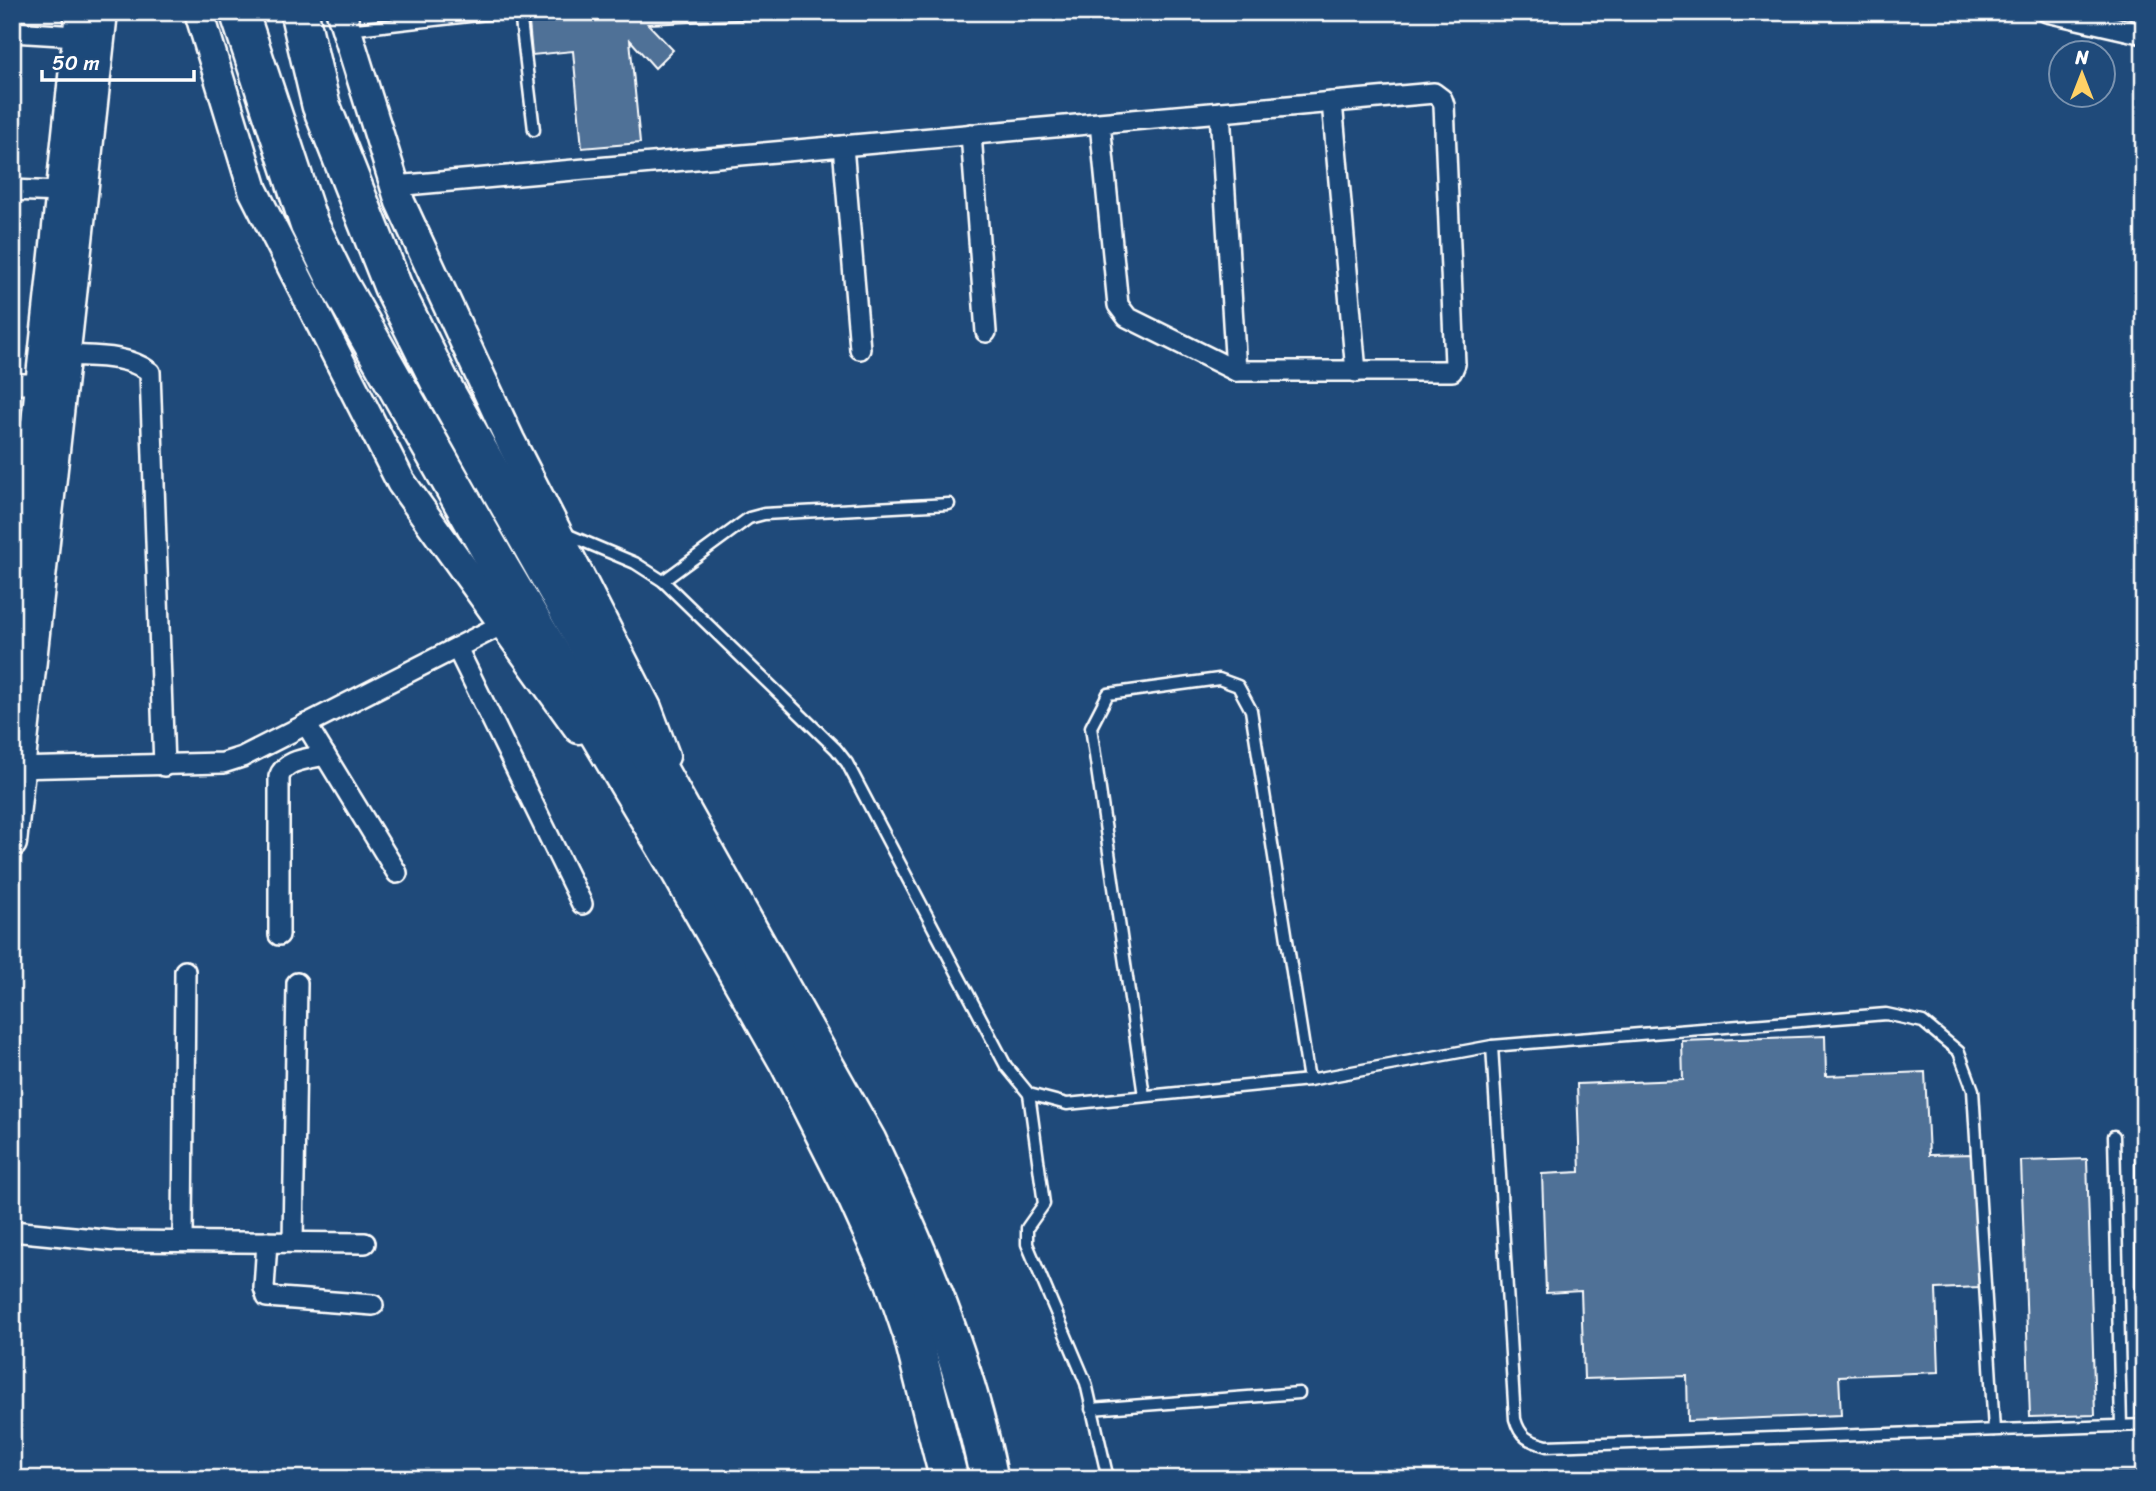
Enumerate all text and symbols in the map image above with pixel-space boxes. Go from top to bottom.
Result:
scale bar [42,38,194,82]
north arrow [2048,38,2118,108]
text: N [2074,41,2089,74]
text: 50 m [52,44,100,82]

